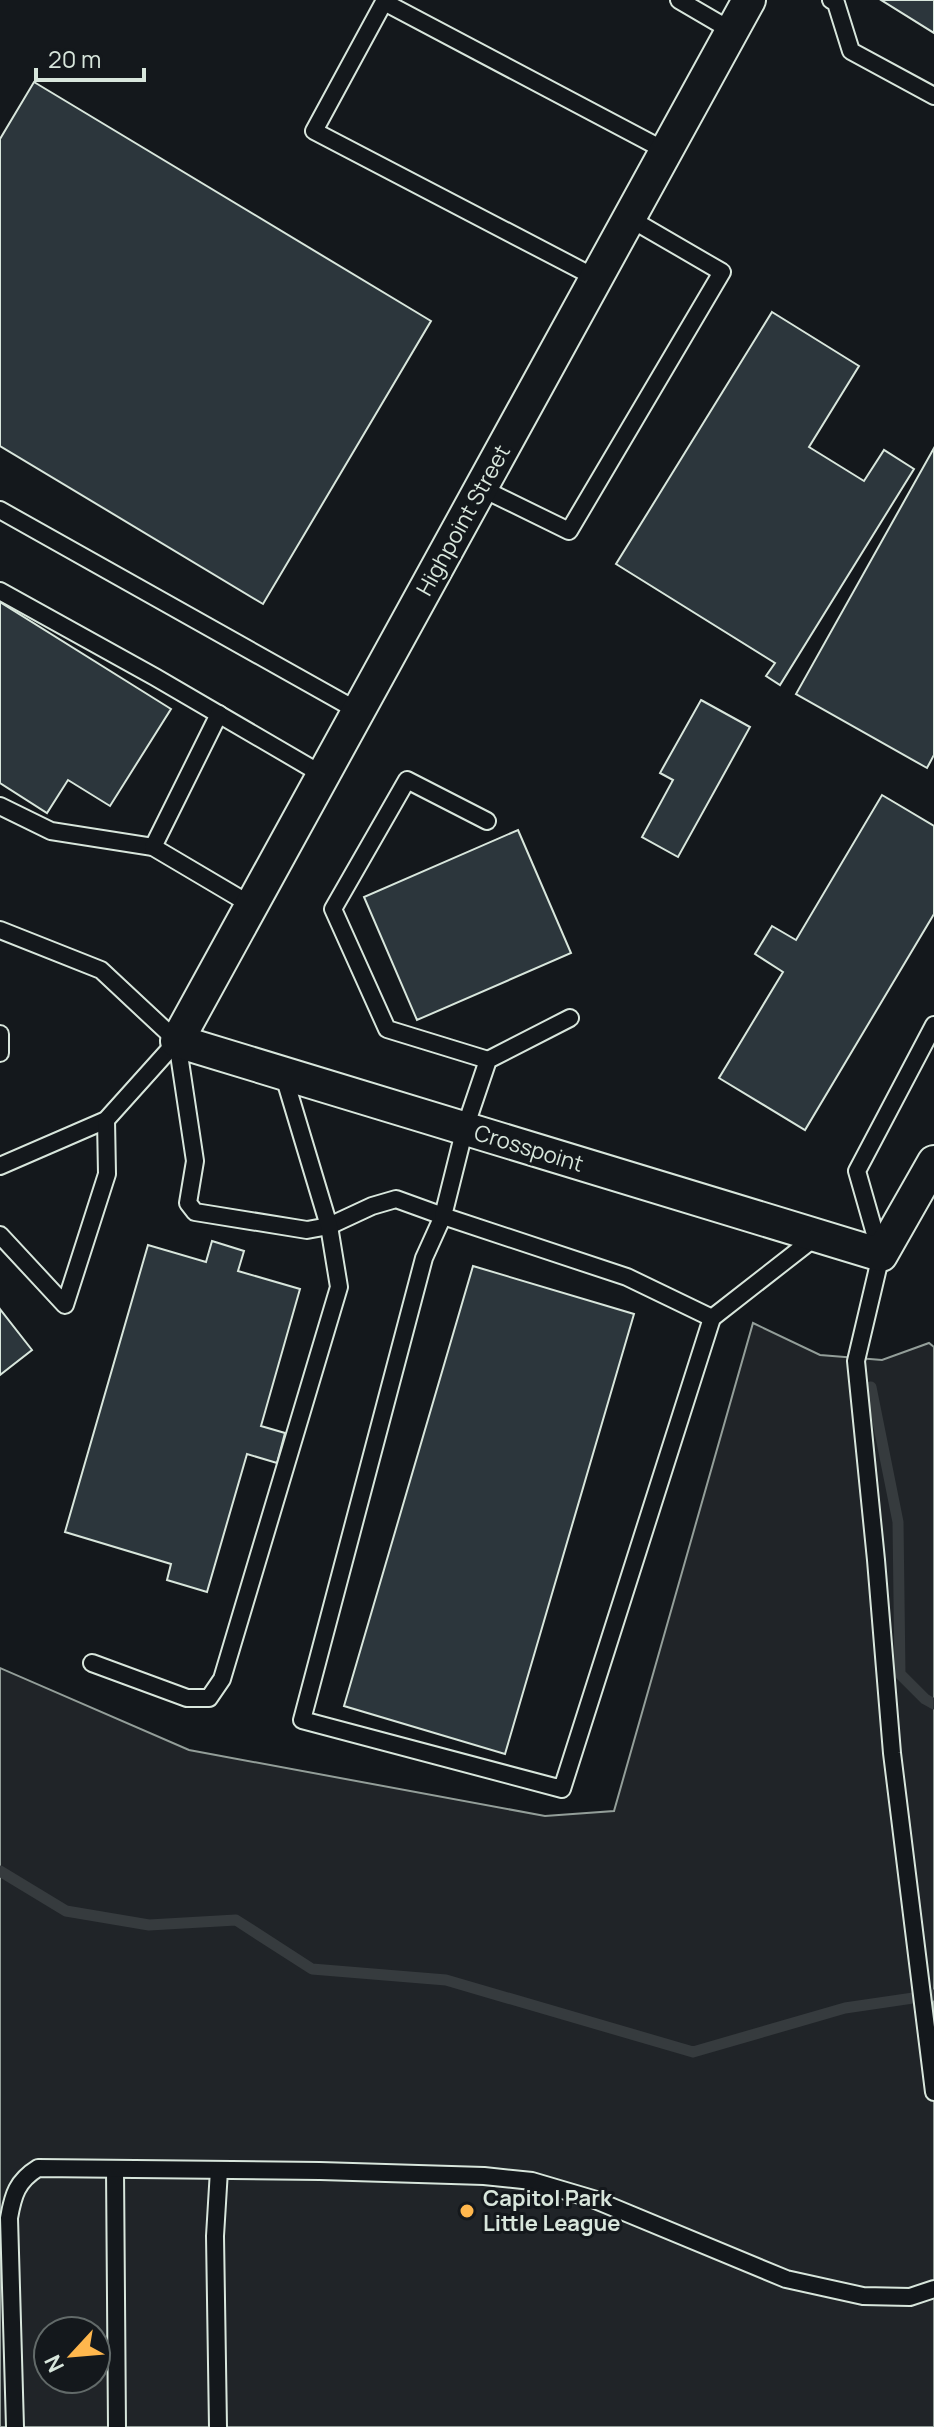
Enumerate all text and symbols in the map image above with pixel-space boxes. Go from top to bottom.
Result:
scale bar [36,32,144,82]
text: 20 m [48,42,101,75]
street label: Highpoint Street [409,439,517,601]
street label: Crosspoint [471,1117,587,1179]
place label: Capitol Park Little League [483,2183,620,2238]
marker: Capitol Park Little League [458,2202,476,2220]
north arrow [32,2315,112,2395]
text: N [37,2350,71,2377]

